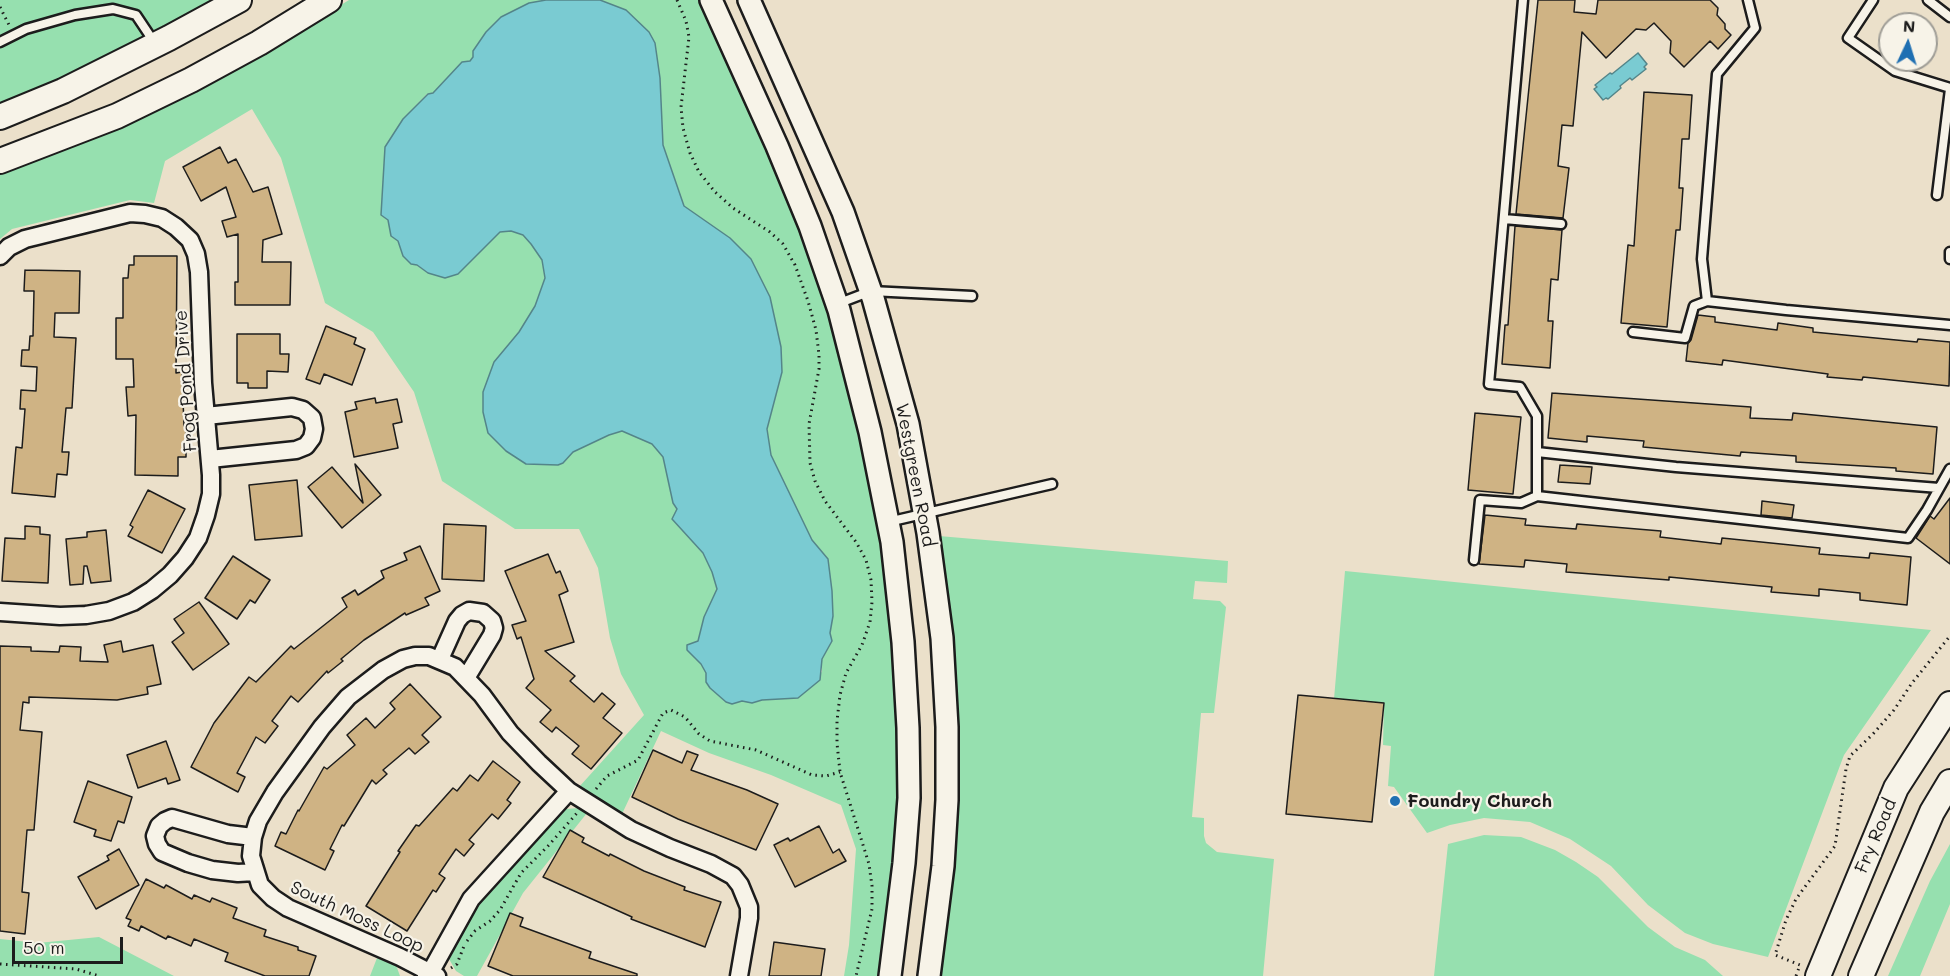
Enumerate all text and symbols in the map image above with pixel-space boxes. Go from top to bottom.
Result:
north arrow [1878,12,1938,72]
text: N [1902,15,1916,36]
street label: Frog Pond Drive [170,309,202,453]
street label: Westgreen Road [890,401,940,549]
place label: Foundry Church [1407,790,1552,812]
marker: Foundry Church [1388,794,1402,808]
street label: Fry Road [1851,795,1901,877]
street label: South Moss Loop [287,877,427,957]
scale bar [15,925,126,963]
text: 50 m [23,935,65,959]

